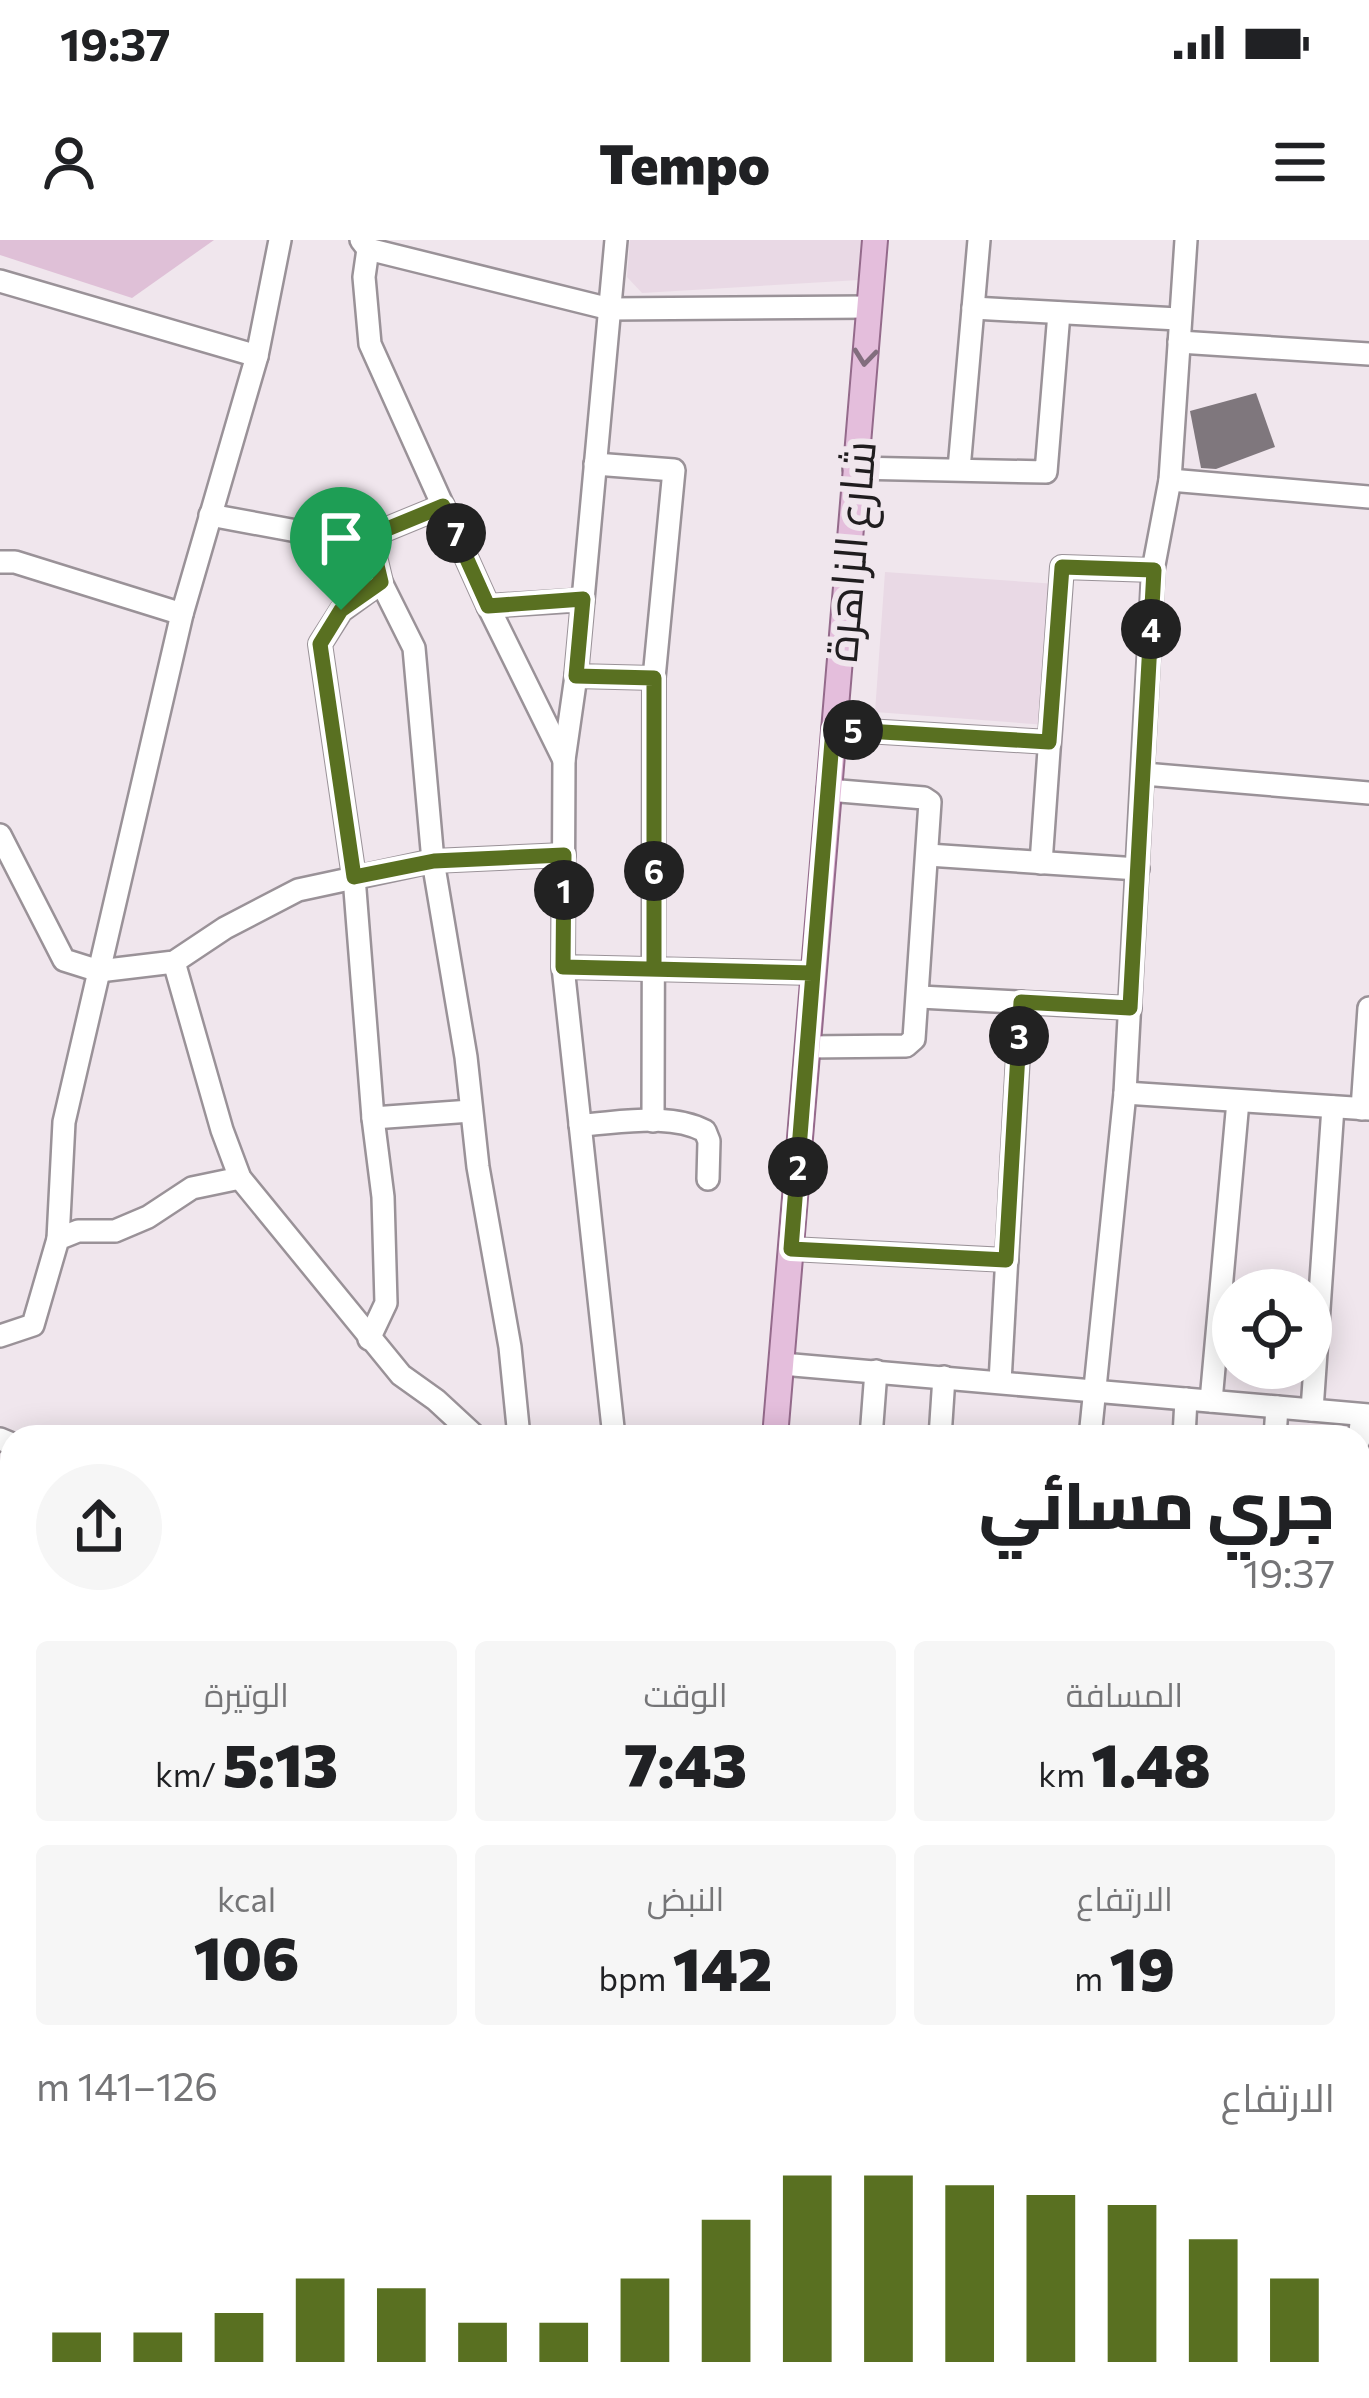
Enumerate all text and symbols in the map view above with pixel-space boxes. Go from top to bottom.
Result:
text: 19:37 [60,15,171,70]
icon: person [36,129,102,195]
text: Tempo [599,129,770,195]
icon: menu [1267,129,1333,195]
one-way arrow [853,347,878,366]
street label: شارع الزاهرة [811,438,891,664]
pin [290,487,392,610]
pin: 7 [426,503,486,563]
icon: arrive [308,505,374,571]
text: 7 [447,512,465,553]
pin: 4 [1121,599,1181,659]
text: 4 [1141,608,1161,649]
pin: 5 [823,700,883,760]
text: 5 [843,709,863,750]
pin: 6 [624,841,684,901]
text: 6 [644,850,664,891]
pin: 1 [534,860,594,920]
text: 1 [557,869,571,910]
pin: 3 [989,1006,1049,1066]
text: 3 [1009,1015,1029,1056]
pin: 2 [768,1137,828,1197]
text: 2 [789,1146,807,1187]
map controls [1212,1269,1332,1389]
button: locate [1212,1269,1332,1389]
text: جري مسائي [979,1462,1335,1543]
button: share [36,1464,162,1590]
text: 19:37 [1243,1548,1335,1596]
text: الوتيرة [204,1673,289,1714]
text: الوقت [643,1673,728,1714]
text: المسافة [1066,1673,1183,1714]
text: 5:13 [223,1726,338,1799]
text: 7:43 [624,1726,747,1799]
text: 1.48 [1091,1726,1211,1799]
text: /km [155,1753,223,1794]
text: km [1038,1753,1091,1794]
text: النبض [647,1877,724,1918]
text: الارتفاع [1076,1877,1173,1918]
text: kcal [217,1878,276,1919]
text: 106 [194,1919,299,1992]
text: 142 [673,1930,772,2003]
text: 19 [1109,1930,1175,2003]
text: bpm [599,1957,673,1998]
text: m [1074,1957,1109,1998]
text: 126–141 m [36,2061,218,2109]
text: الارتفاع [1221,2072,1335,2120]

